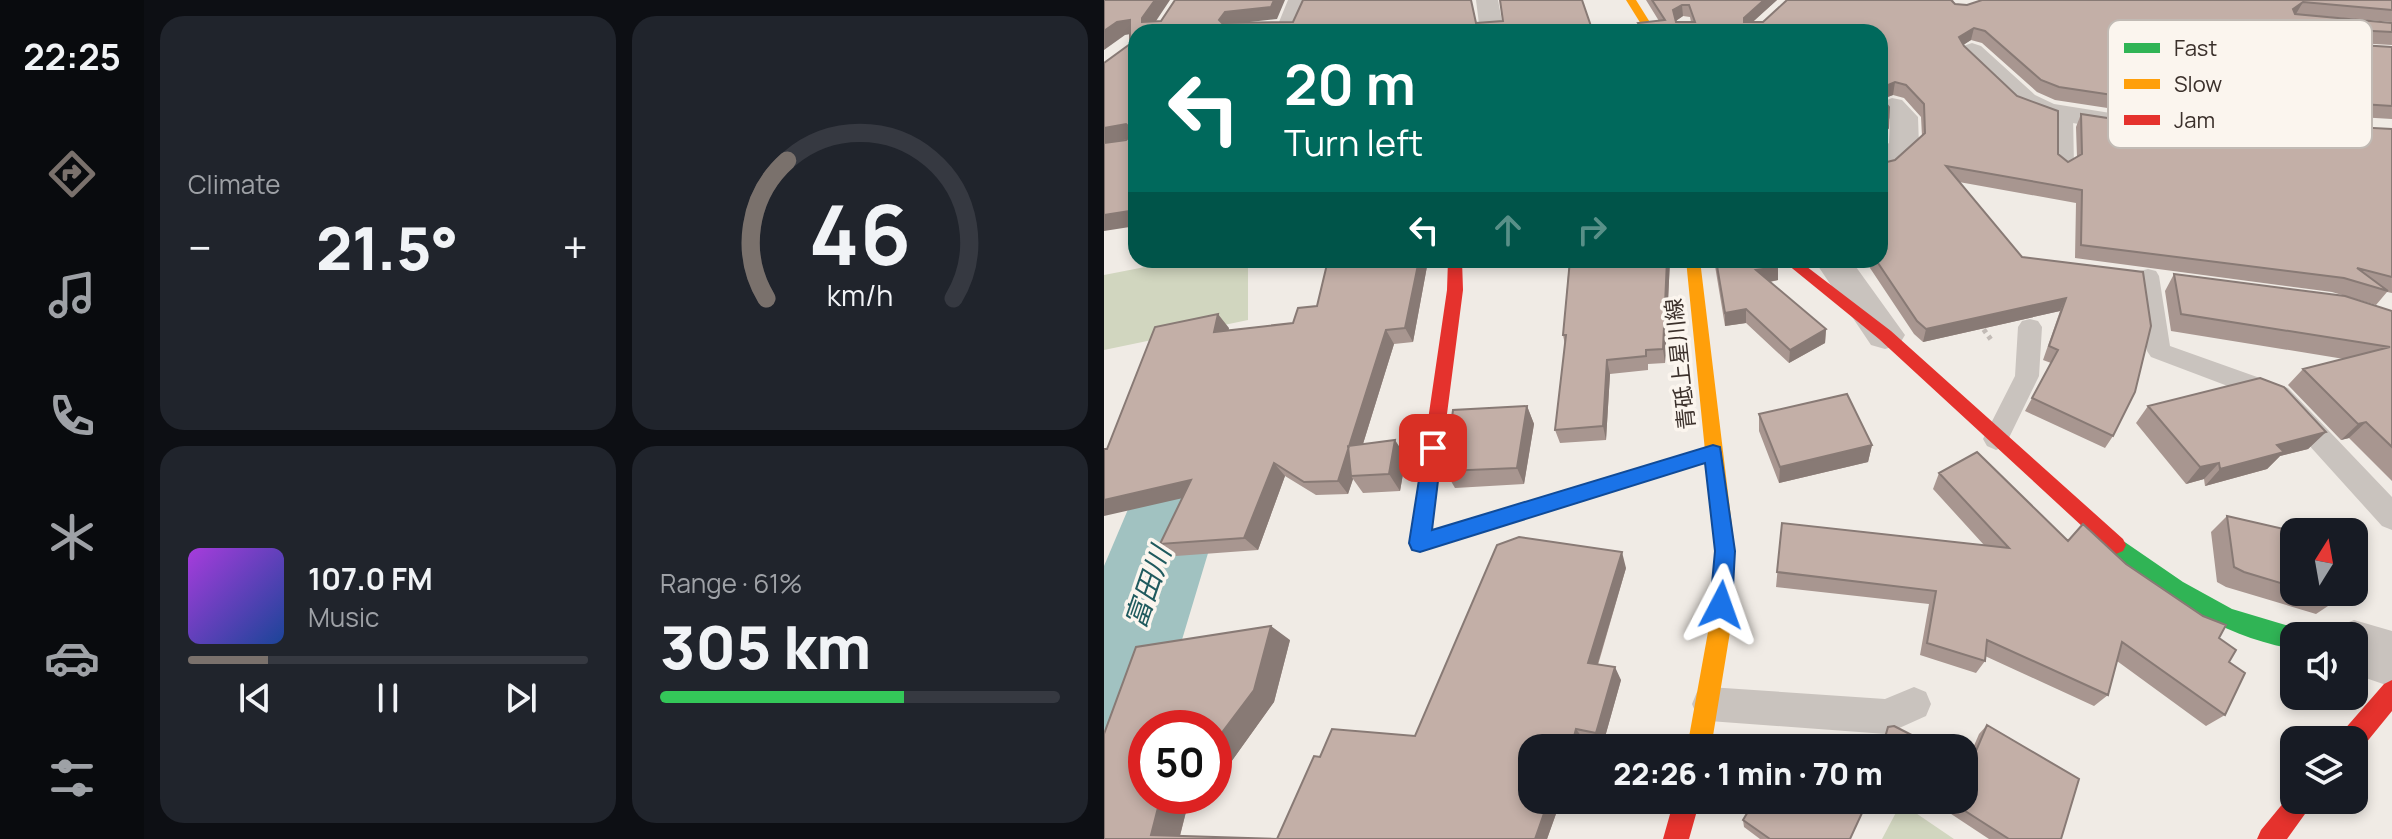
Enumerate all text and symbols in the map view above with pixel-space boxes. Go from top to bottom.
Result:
legend [2108,20,2372,148]
text: 22:25 [23,32,121,81]
text: Fast [2174,33,2217,63]
text: 20 m [1284,45,1416,122]
icon: left [1152,56,1256,160]
text: Slow [2174,69,2222,99]
text: Jam [2174,105,2215,135]
text: Turn left [1284,118,1423,167]
icon: directions [44,146,100,202]
text: Climate [188,166,280,202]
text: 46 [809,175,911,289]
text: 21.5° [316,206,459,288]
icon: left [1402,208,1446,252]
icon: ahead [1486,208,1530,252]
icon: right [1570,208,1614,252]
text: − [188,217,212,277]
text: + [563,217,588,277]
icon: music [44,267,100,323]
text: km/h [827,276,893,315]
street label: 青砥上星川線 [1658,297,1702,431]
icon: phone [44,388,100,444]
pin [1399,414,1467,482]
icon: arrive [1411,426,1455,470]
icon: climate [44,509,100,565]
north arrow [2280,518,2368,606]
map controls [2280,518,2368,814]
water label: 富田川 [1115,538,1180,633]
text: 107.0 FM [308,558,433,599]
position arrow [1679,563,1763,647]
text: Range · 61% [660,565,802,601]
text: Music [308,599,379,635]
text: 305 km [660,605,871,687]
button: sound [2280,622,2368,710]
icon: car [44,630,100,686]
icon: previous [233,676,277,720]
icon: pause [366,676,410,720]
icon: next [499,676,543,720]
speed limit sign: 50 [1128,710,1232,814]
button: layers [2280,726,2368,814]
icon: filters [44,750,100,806]
text: 22:26 · 1 min · 70 m [1613,753,1883,794]

